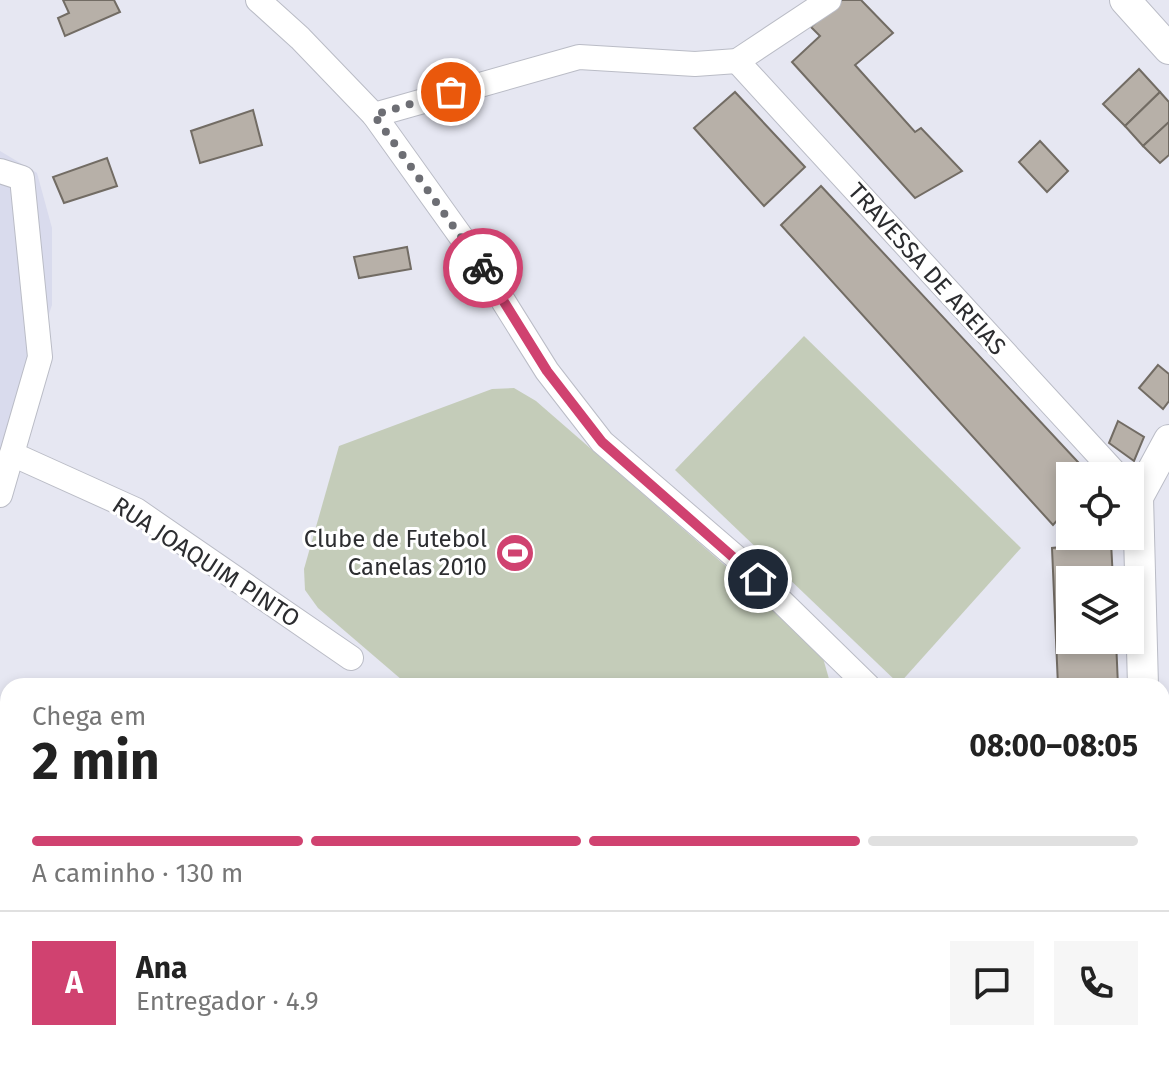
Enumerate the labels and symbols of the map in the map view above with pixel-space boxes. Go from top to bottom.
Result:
pin [417,58,485,126]
street label: TRAVESSA DE AREIAS [842,177,1012,361]
courier [443,228,523,308]
street label: RUA JOAQUIM PINTO [107,491,305,633]
place label: Clube de Futebol Canelas 2010 [304,525,487,581]
sports icon: Clube de Futebol Canelas 2010 [494,532,536,574]
pin [724,545,792,613]

